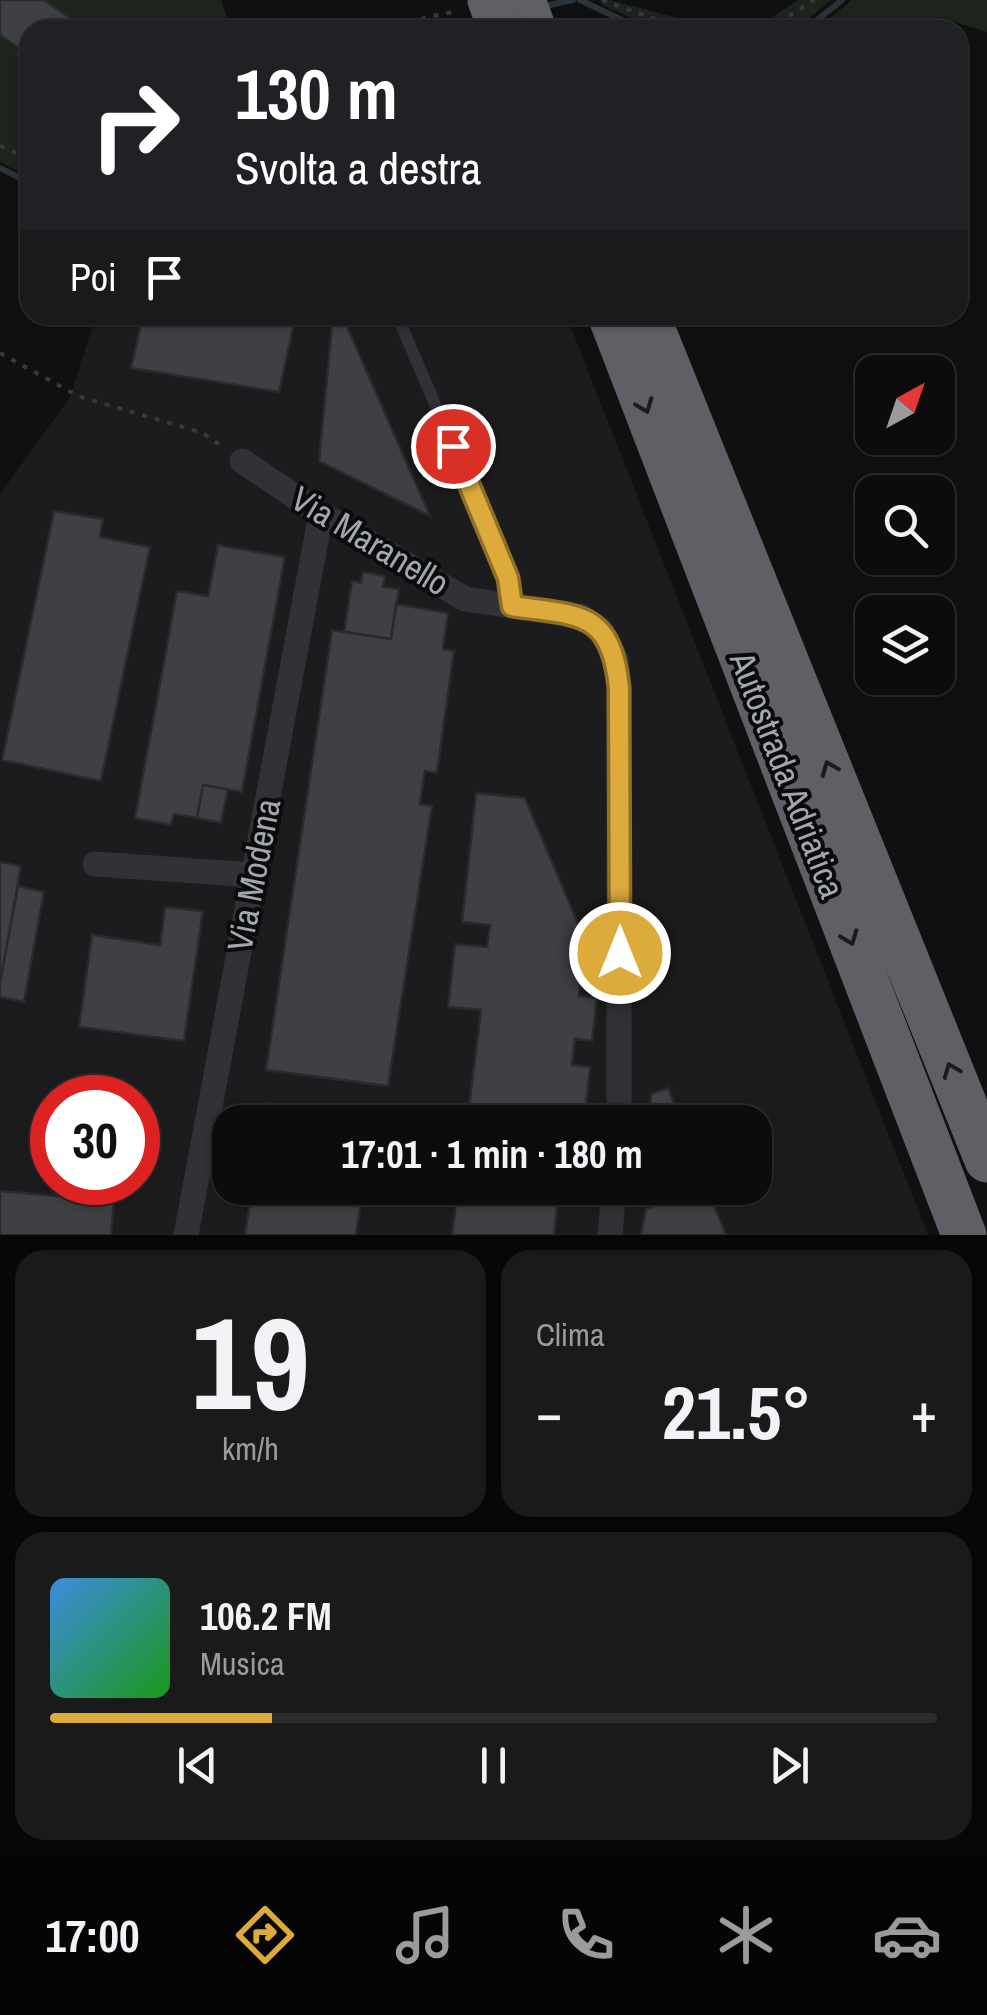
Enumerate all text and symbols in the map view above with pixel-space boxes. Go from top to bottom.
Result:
text: 130 m [235,47,398,141]
icon: right [70,60,200,190]
text: Svolta a destra [235,137,481,198]
icon: arrive [137,250,192,305]
text: Poi [70,252,117,303]
north arrow [855,355,955,455]
map controls [855,355,955,695]
one-way arrow [633,396,653,414]
pin [411,404,496,489]
icon: arrive [426,419,481,474]
street label: Via Maranello [282,475,458,606]
button: search [855,475,955,575]
button: layers [855,595,955,695]
street label: Autostrada Adriatica [719,644,856,905]
one-way arrow [821,760,841,778]
street label: Via Modena [216,795,291,955]
position arrow [568,901,672,1005]
one-way arrow [838,928,858,945]
one-way arrow [942,1062,962,1080]
speed limit sign: 30 [30,1075,160,1205]
text: 17:01 · 1 min · 180 m [341,1129,643,1180]
text: 19 [191,1274,310,1450]
text: Clima [536,1313,605,1356]
text: 21.5° [662,1361,811,1462]
text: − [536,1375,562,1449]
text: + [911,1375,937,1449]
text: km/h [222,1427,279,1470]
text: 106.2 FM [200,1591,332,1642]
text: Musica [200,1642,285,1685]
icon: previous [170,1738,225,1793]
icon: pause [466,1738,521,1793]
icon: next [762,1738,817,1793]
icon: directions [230,1900,300,1970]
icon: music [390,1900,460,1970]
icon: phone [551,1900,621,1970]
icon: climate [711,1900,781,1970]
icon: car [872,1900,942,1970]
text: 17:00 [45,1905,140,1966]

